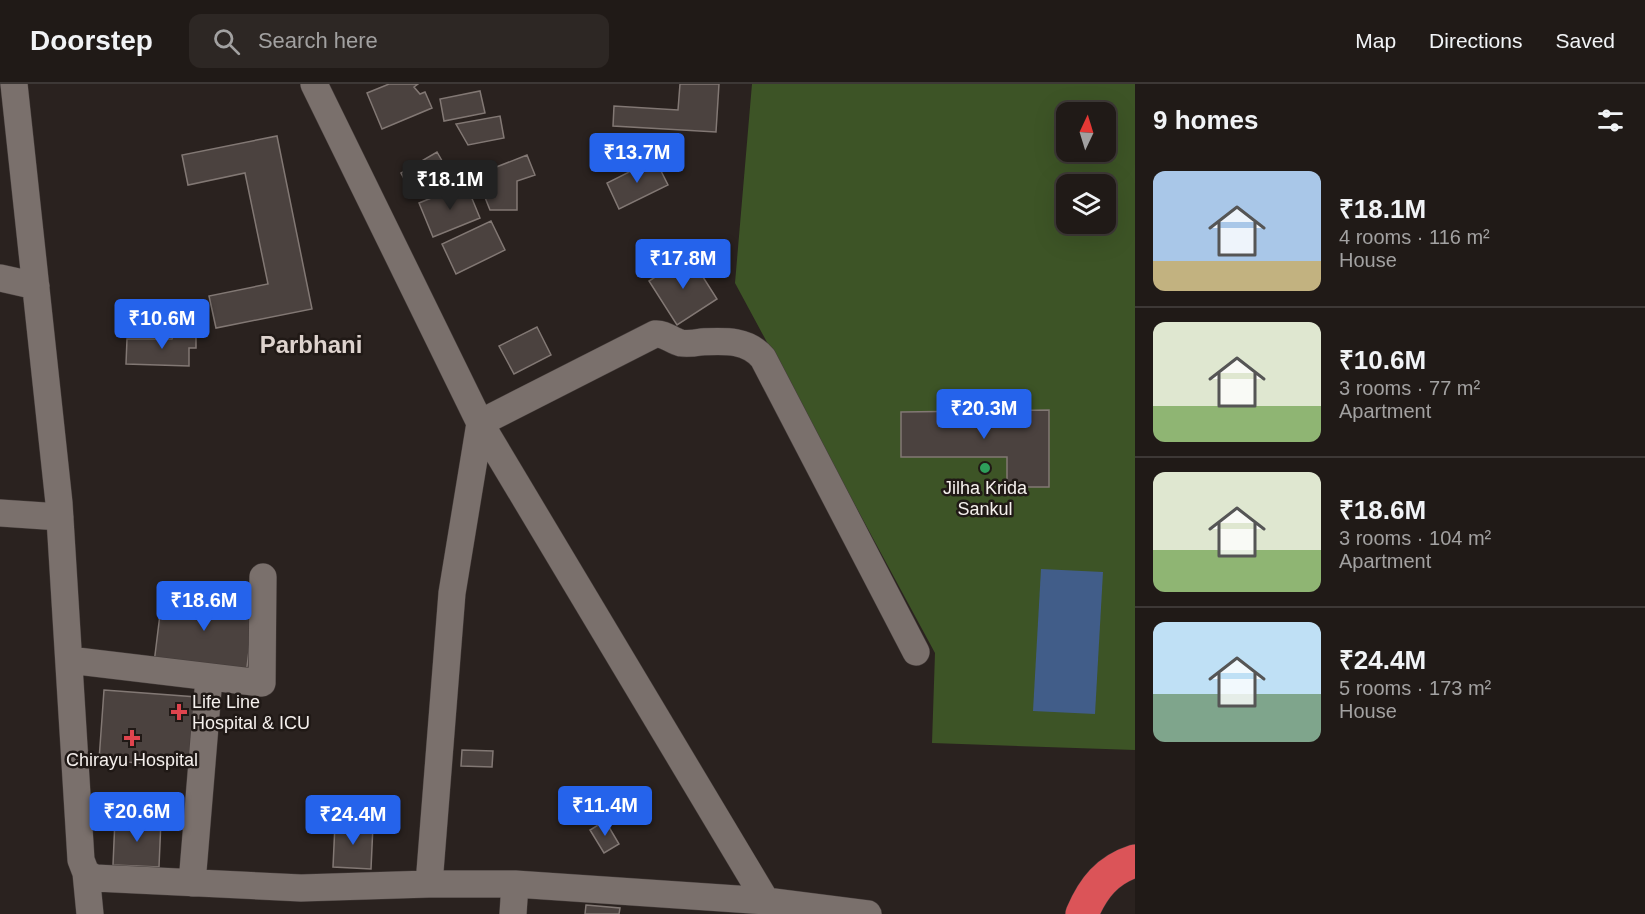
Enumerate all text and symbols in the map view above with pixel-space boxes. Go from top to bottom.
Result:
search box [189,14,609,68]
text: Doorstep [30,25,153,56]
icon: search [210,25,243,58]
text: Search here [258,28,378,53]
text: Map [1355,29,1396,52]
text: Directions [1429,29,1522,52]
text: Saved [1555,29,1615,52]
north arrow [1056,102,1116,162]
map controls [1056,102,1116,234]
icon: filters [1594,104,1627,137]
text: 9 homes [1153,105,1259,135]
pin: ₹13.7M [588,133,686,184]
text: ₹13.7M [603,141,671,163]
pin: ₹18.1M [401,160,499,211]
text: ₹18.1M [416,168,484,190]
button: layers [1056,174,1116,234]
text: ₹18.1M [1339,194,1426,224]
icon: home [1201,195,1273,267]
text: 4 rooms · 116 m² [1339,226,1490,248]
pin: ₹17.8M [634,239,732,290]
text: ₹17.8M [649,247,717,269]
text: House [1339,249,1397,271]
pin: ₹10.6M [113,299,211,350]
text: ₹10.6M [128,307,196,329]
district label: Parbhani [260,331,362,358]
text: ₹10.6M [1339,345,1426,375]
icon: home [1201,346,1273,418]
text: 3 rooms · 77 m² [1339,377,1480,399]
pin: ₹20.3M [935,389,1033,440]
text: ₹20.3M [950,397,1018,419]
text: Apartment [1339,400,1431,422]
marker: Jilha Krida Sankul [978,461,992,475]
place label: Jilha Krida Sankul [943,478,1028,519]
text: ₹18.6M [1339,495,1426,525]
icon: home [1201,496,1273,568]
text: 3 rooms · 104 m² [1339,527,1491,549]
text: Apartment [1339,550,1431,572]
pin: ₹18.6M [155,581,253,632]
text: ₹18.6M [170,589,238,611]
text: ₹24.4M [1339,645,1426,675]
icon: home [1201,646,1273,718]
text: 5 rooms · 173 m² [1339,677,1491,699]
place label: Life Line Hospital & ICU [192,692,310,733]
text: House [1339,700,1397,722]
marker: Life Line Hospital & ICU [170,703,188,721]
marker: Chirayu Hospital [123,729,141,747]
place label: Chirayu Hospital [66,750,198,770]
pin: ₹11.4M [556,786,654,837]
pin: ₹20.6M [88,792,186,843]
text: ₹11.4M [572,794,638,816]
pin: ₹24.4M [304,795,402,846]
text: ₹20.6M [103,800,171,822]
text: ₹24.4M [319,803,387,825]

